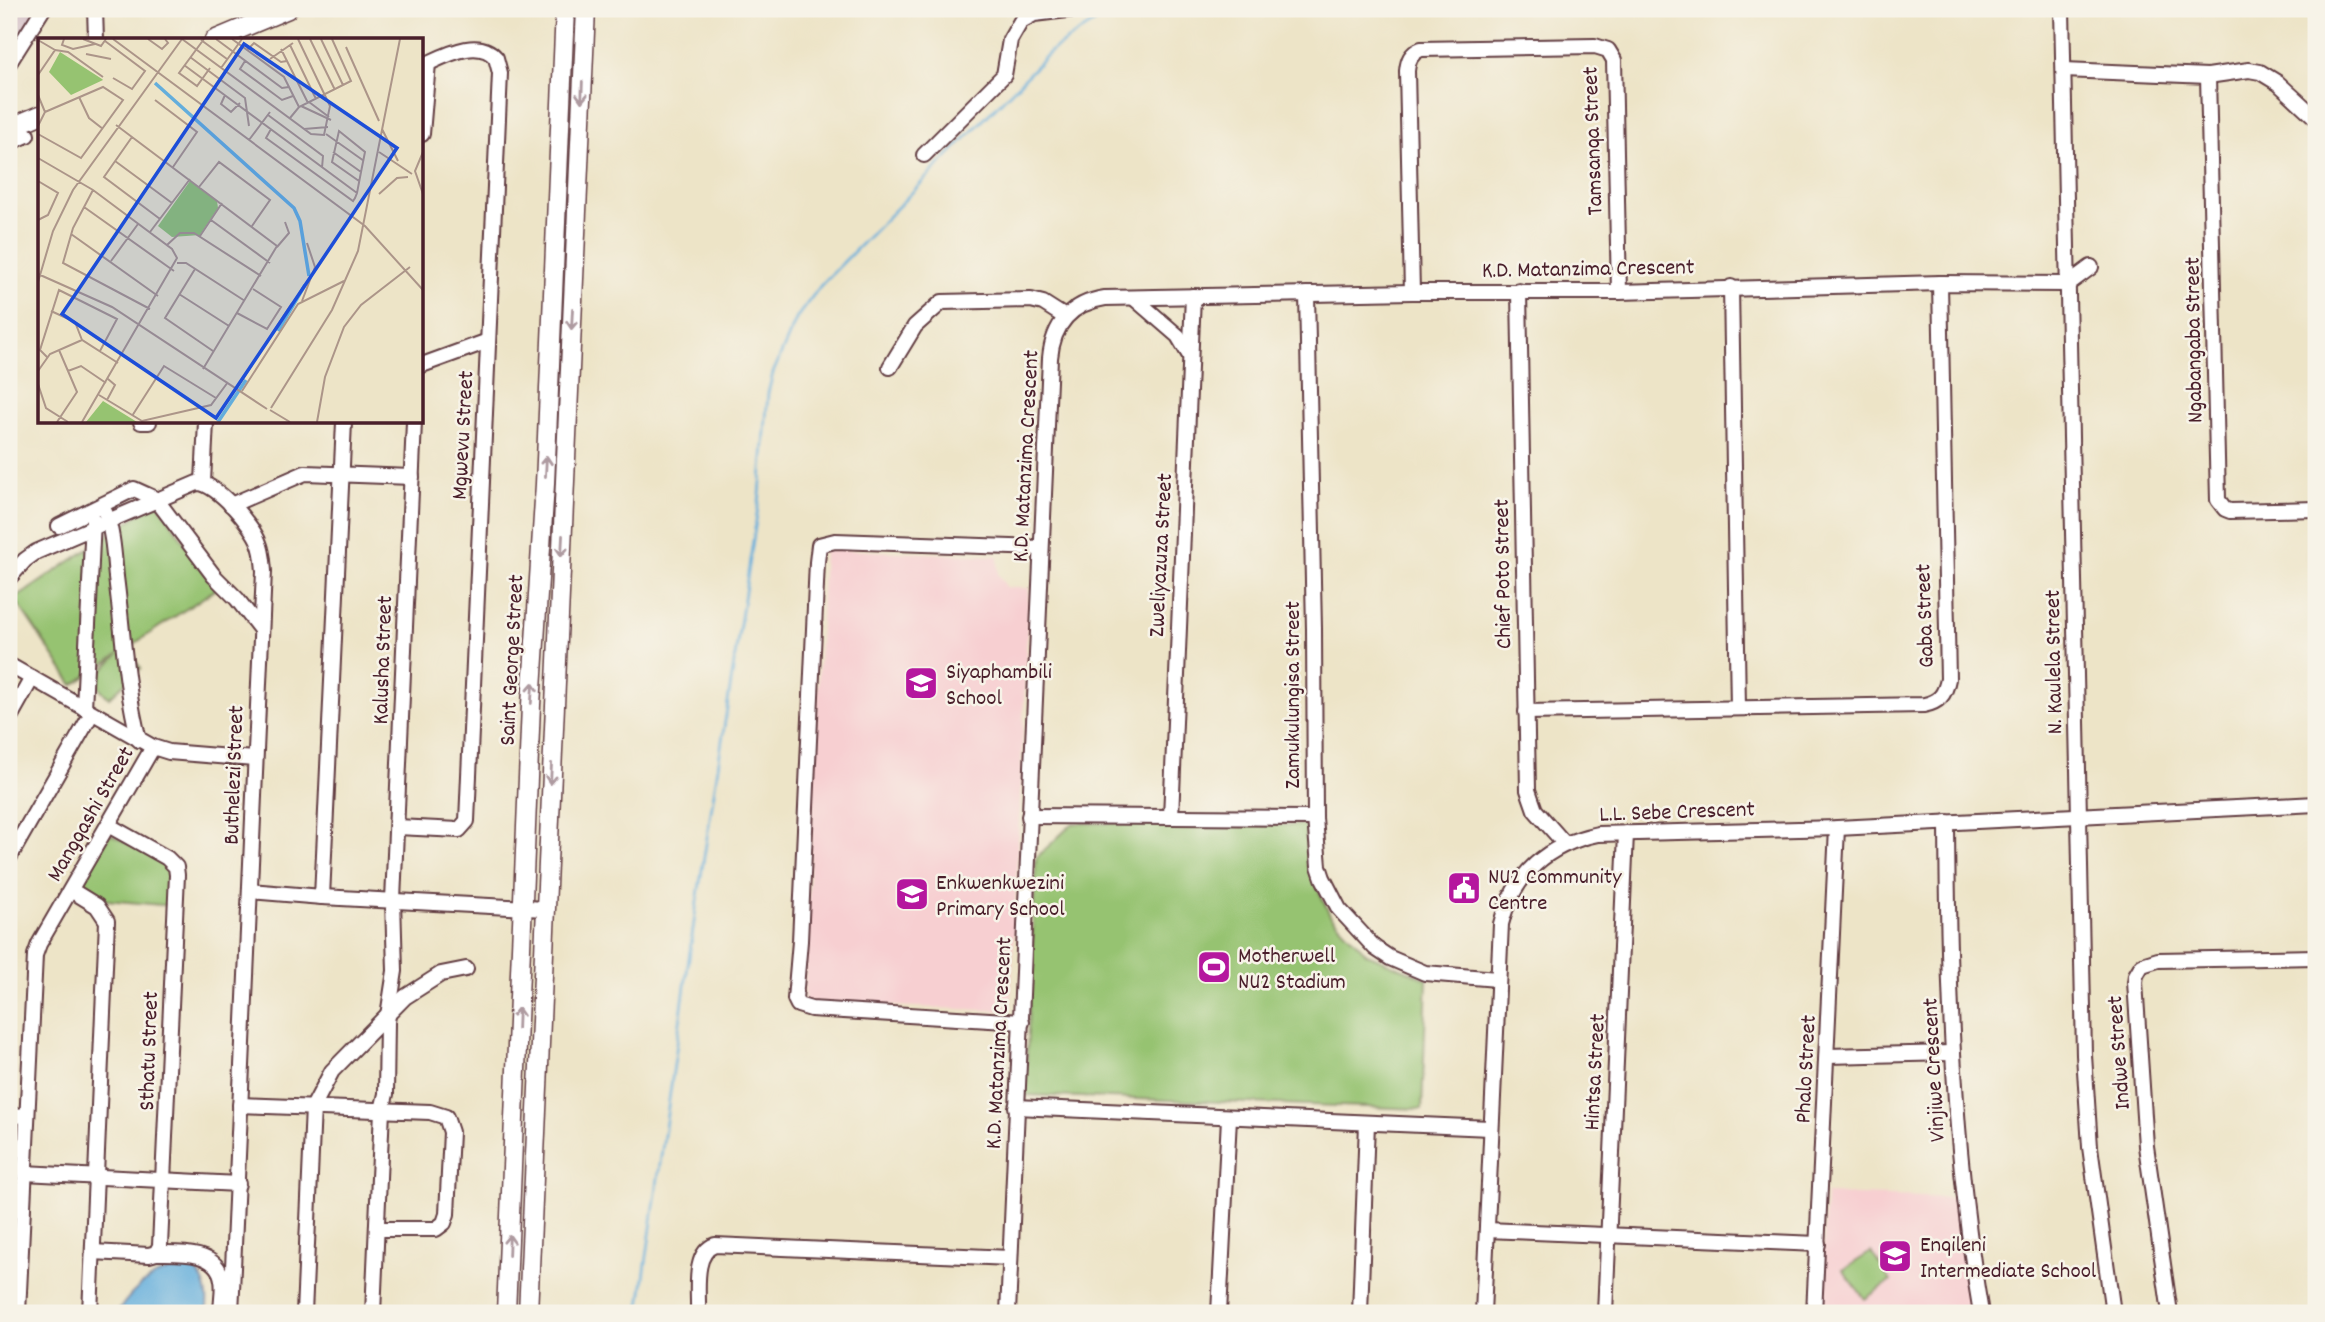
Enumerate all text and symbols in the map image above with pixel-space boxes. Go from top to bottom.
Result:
inset map [38,38,424,424]
street label: Tamsanqa Street [1575,66,1614,216]
one-way arrow [576,80,589,103]
street label: K.D. Matanzima Crescent [1482,252,1695,289]
street label: Ngabangaba Street [2178,256,2213,423]
one-way arrow [566,307,579,330]
street label: K.D. Matanzima Crescent [1005,349,1050,563]
street label: Mgwevu Street [445,370,484,501]
one-way arrow [540,454,553,477]
street label: Zweliyazuza Street [1142,472,1183,638]
street label: Chief Poto Street [1487,499,1522,649]
one-way arrow [556,535,569,558]
street label: Gaba Street [1908,563,1945,669]
street label: Saint George Street [493,574,534,747]
street label: N. Kaulela Street [2038,589,2073,735]
street label: Kalusha Street [366,595,403,725]
street label: Zamukulungisa Street [1278,601,1311,789]
place label: Siyaphambili School [946,657,1052,716]
school or university icon: Siyaphambili School [902,664,940,702]
one-way arrow [526,682,539,704]
street label: Buthelezi Street [217,705,254,845]
street label: Mangqashi Street [40,741,144,889]
one-way arrow [545,762,558,785]
street label: L.L. Sebe Crescent [1599,794,1755,833]
place label: NU2 Community Centre [1488,862,1622,921]
place label: Enkwenkwezini Primary School [936,868,1065,927]
public building icon: NU2 Community Centre [1445,869,1483,907]
school or university icon: Enkwenkwezini Primary School [893,875,931,913]
street label: K.D. Matanzima Crescent [978,936,1023,1150]
place label: Motherwell NU2 Stadium [1238,941,1346,1000]
sports icon: Motherwell NU2 Stadium [1195,948,1233,986]
street label: Sthatu Street [132,991,169,1111]
street label: Indwe Street [2100,994,2141,1111]
street label: Vinjiwe Crescent [1915,997,1956,1143]
one-way arrow [512,1007,525,1030]
street label: Hintsa Street [1577,1013,1616,1131]
street label: Phalo Street [1788,1014,1827,1124]
place label: Enqileni Intermediate School [1920,1230,2097,1289]
one-way arrow [502,1234,515,1257]
school or university icon: Enqileni Intermediate School [1876,1237,1914,1275]

